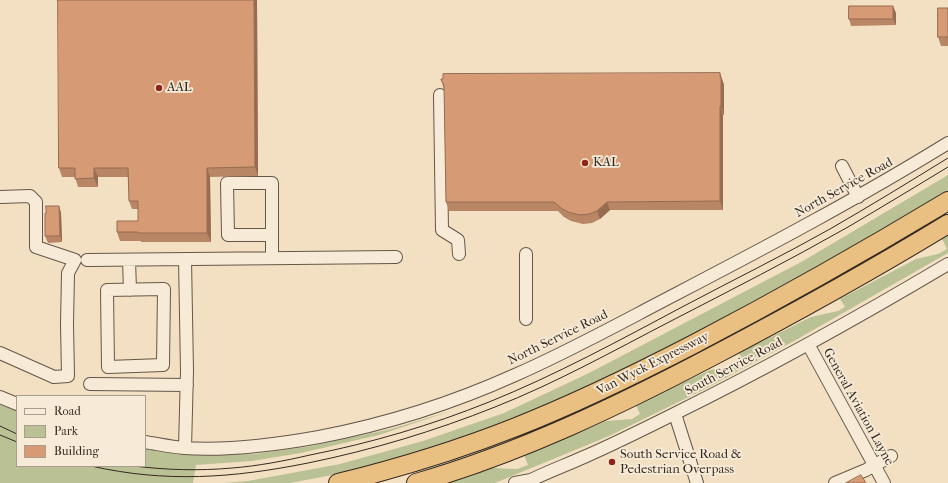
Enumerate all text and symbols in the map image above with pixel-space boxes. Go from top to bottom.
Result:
place label: AAL [167,80,192,96]
marker: AAL [154,83,164,93]
place label: KAL [593,155,619,171]
street label: North Service Road [792,155,896,221]
marker: KAL [580,158,590,168]
street label: North Service Road [505,307,611,369]
street label: Van Wyck Expressway [594,329,712,399]
street label: South Service Road [683,335,785,399]
street label: General Aviation Layne [819,346,897,468]
legend [16,395,146,467]
text: Road [54,404,81,418]
text: Park [54,424,78,438]
text: Building [54,444,99,458]
place label: South Service Road & Pedestrian Overpass [620,447,742,478]
marker: South Service Road & Pedestrian Overpass [607,457,617,467]

